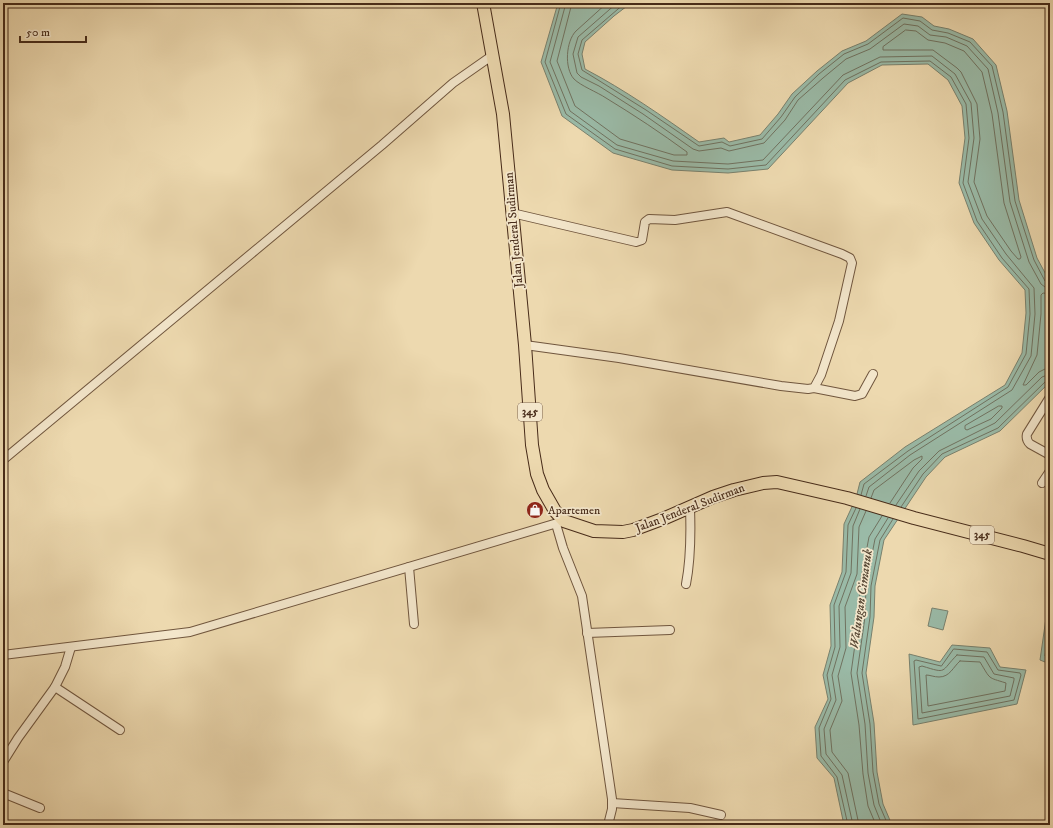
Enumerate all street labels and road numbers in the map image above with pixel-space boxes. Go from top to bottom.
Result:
street label: Jalan Jenderal Sudirman [501,171,527,289]
road number: 345 [518,403,542,421]
street label: Jalan Jenderal Sudirman [632,480,747,536]
road number: 345 [970,526,994,544]

